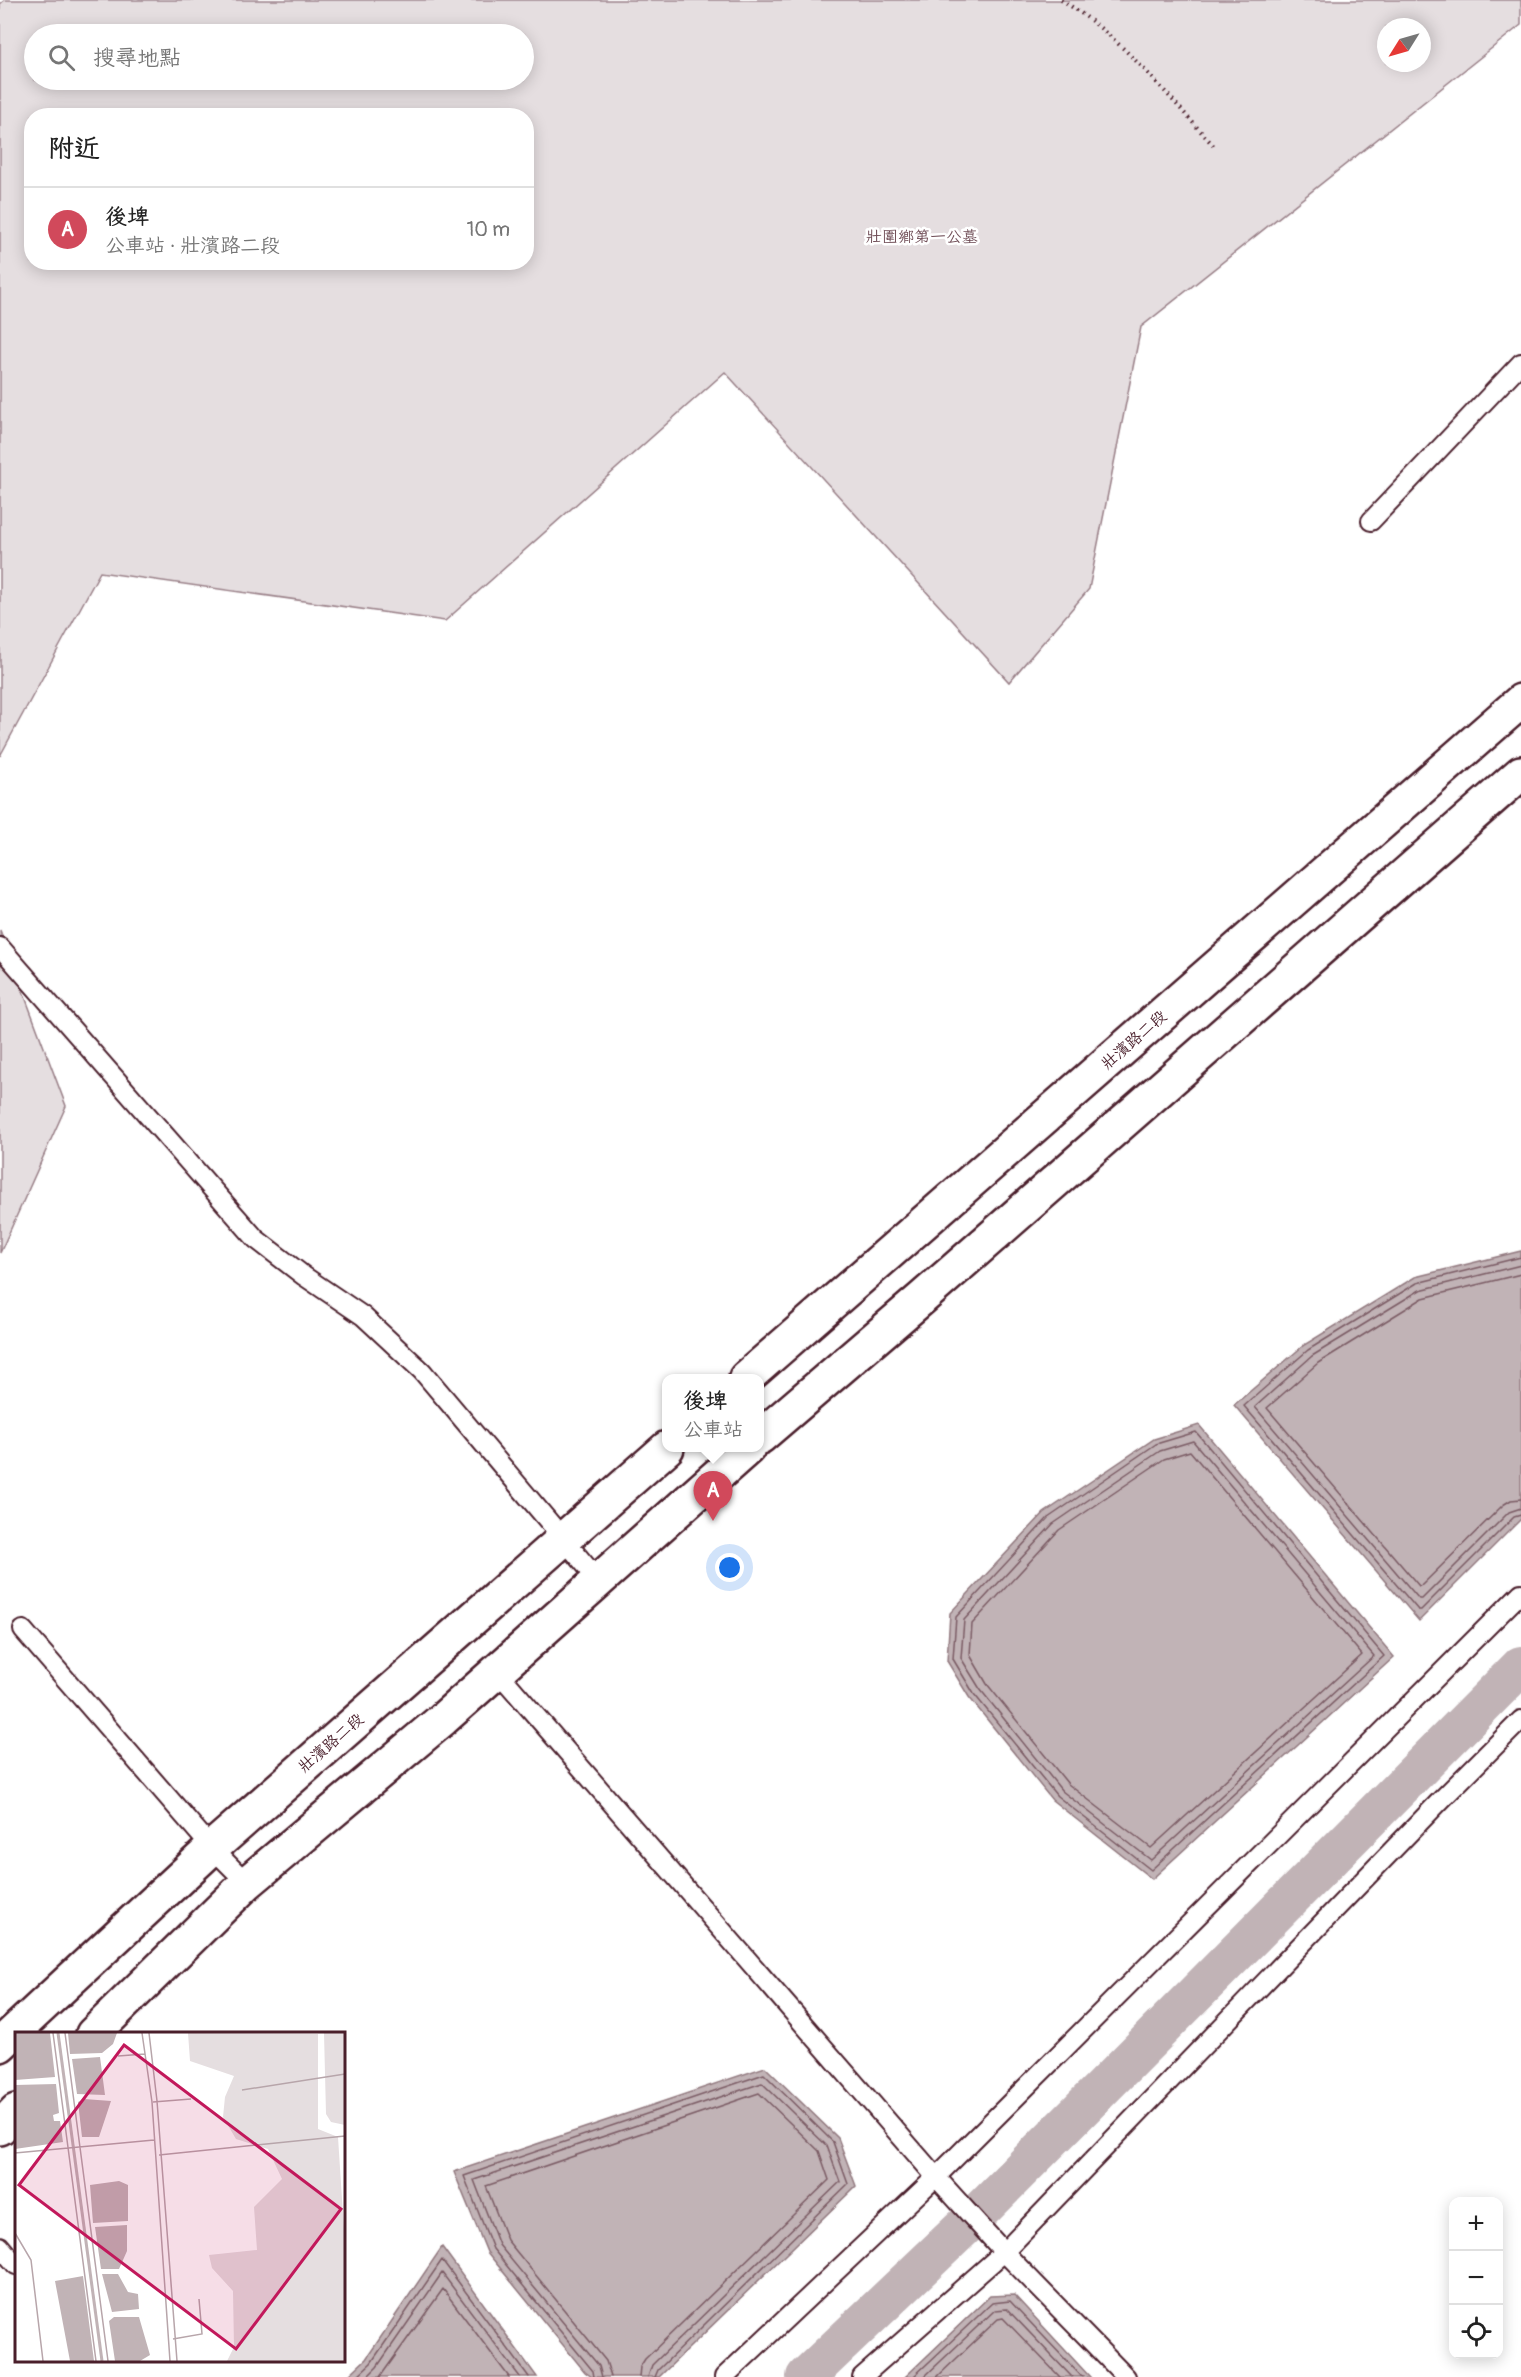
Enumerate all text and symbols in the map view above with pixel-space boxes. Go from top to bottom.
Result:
north arrow [1377,18,1431,72]
search box [24,24,534,90]
icon: search [45,41,78,74]
text: 搜尋地點 [93,44,181,72]
text: 附近 [48,133,100,165]
text: 後埤 [105,203,149,231]
text: A [61,217,74,242]
text: 10 m [466,217,510,242]
park label: 壯圍鄉第一公墓 [866,227,978,247]
text: 公車站 · 壯濱路二段 [105,233,280,258]
street label: 壯濱路二段 [1097,1006,1171,1074]
popup [662,1374,764,1452]
text: 後埤 [683,1387,727,1415]
text: 公車站 [683,1417,743,1442]
pin: A [694,1472,732,1521]
your location [715,1553,744,1582]
street label: 壯濱路二段 [294,1709,368,1777]
inset map [15,2032,345,2362]
map controls [1449,2197,1503,2359]
button: + [1449,2197,1503,2251]
button: − [1449,2251,1503,2305]
button: locate [1449,2305,1503,2359]

